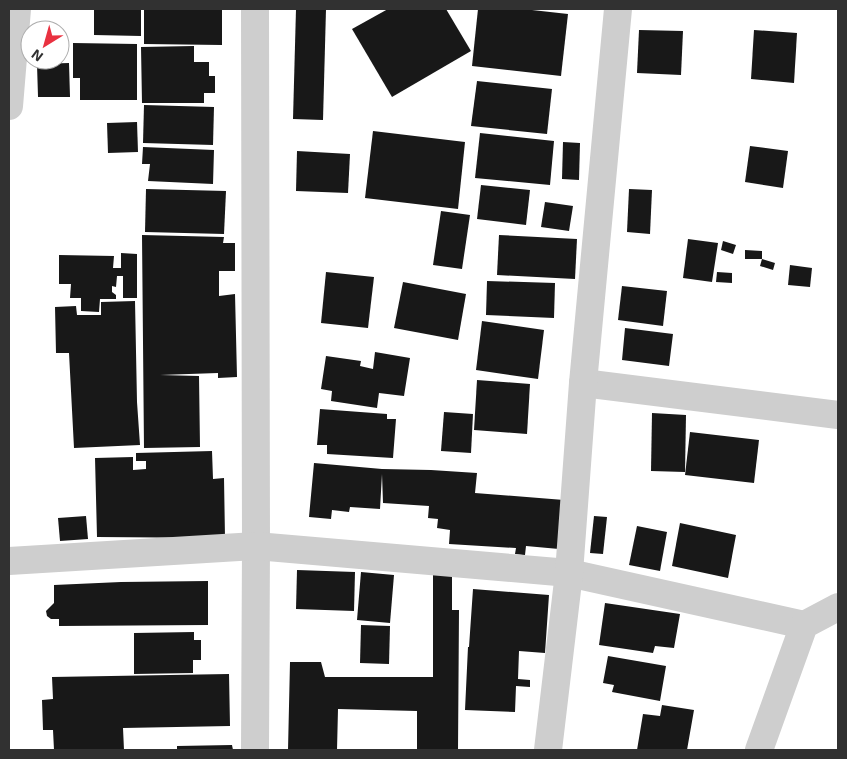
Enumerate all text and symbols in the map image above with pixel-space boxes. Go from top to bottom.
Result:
north arrow [20,20,70,70]
text: N [28,46,46,66]

